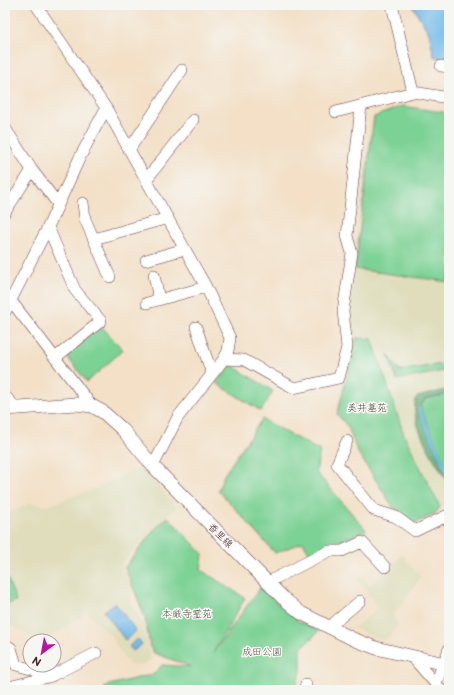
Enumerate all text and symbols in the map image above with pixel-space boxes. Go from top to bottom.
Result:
park label: 美井墓苑 [347,402,387,414]
street label: 香里線 [205,521,235,551]
park label: 本厳寺霊苑 [162,608,212,620]
north arrow [22,633,62,673]
park label: 成田公園 [242,646,282,658]
text: N [30,653,44,669]

